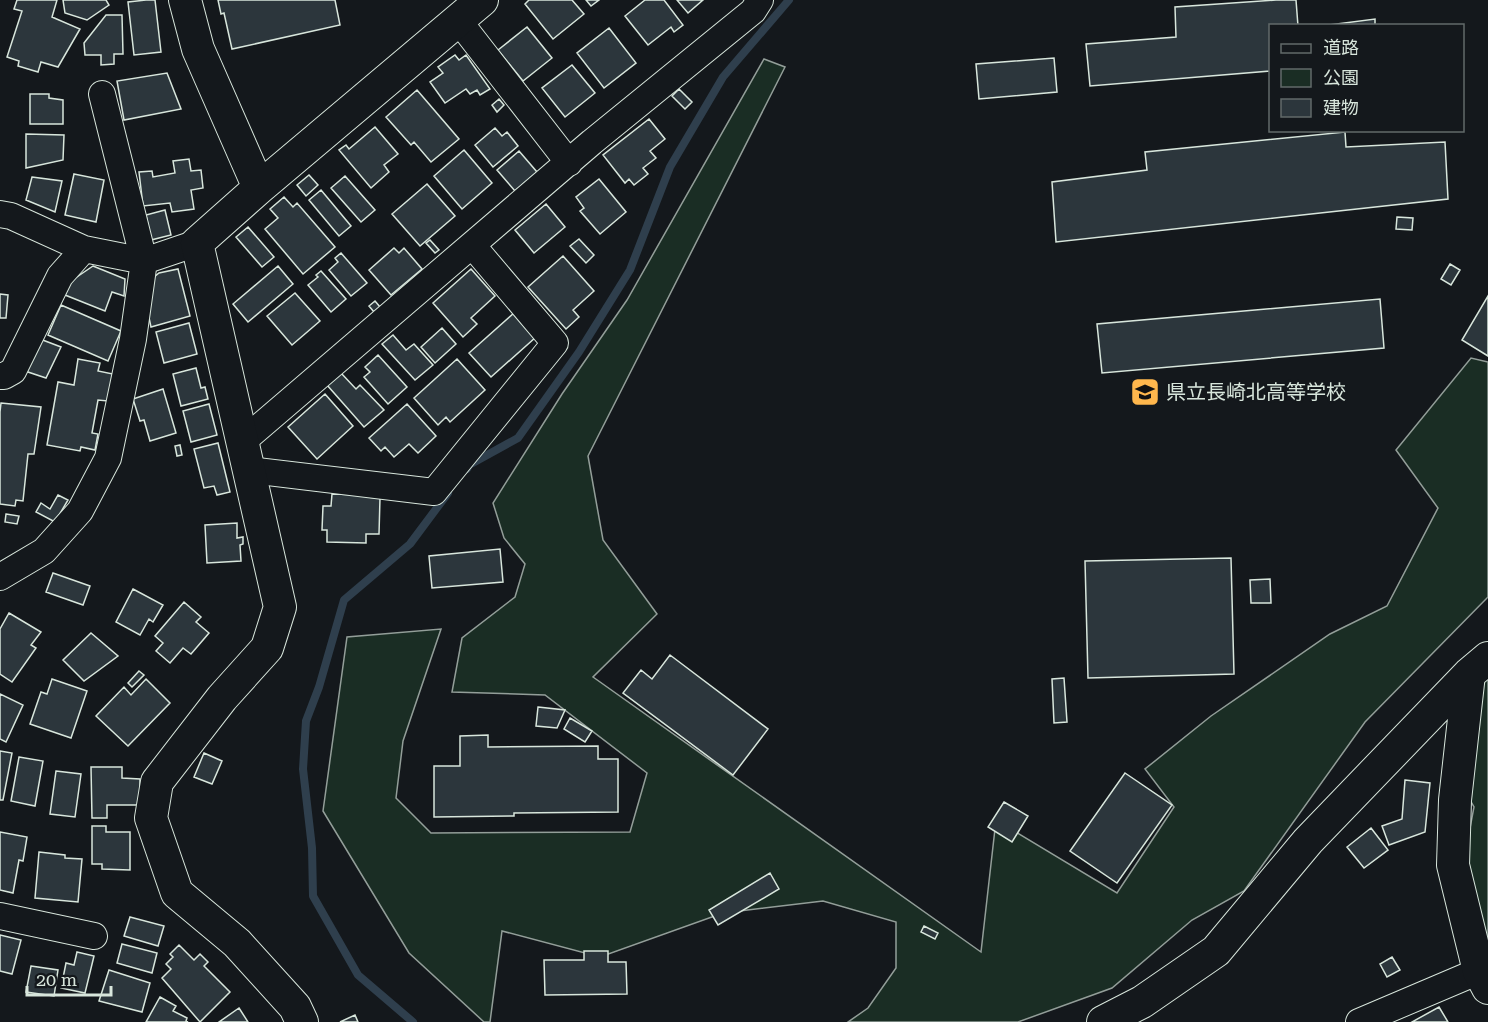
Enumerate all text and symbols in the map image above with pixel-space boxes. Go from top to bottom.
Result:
legend [1269,24,1464,132]
text: 道路 [1323,37,1359,58]
text: 公園 [1323,67,1359,88]
text: 建物 [1323,97,1359,118]
school or university icon: 県立長崎北高等学校 [1129,376,1161,408]
place label: 県立長崎北高等学校 [1166,380,1346,404]
scale bar [27,959,111,997]
text: 20 m [36,969,77,990]

